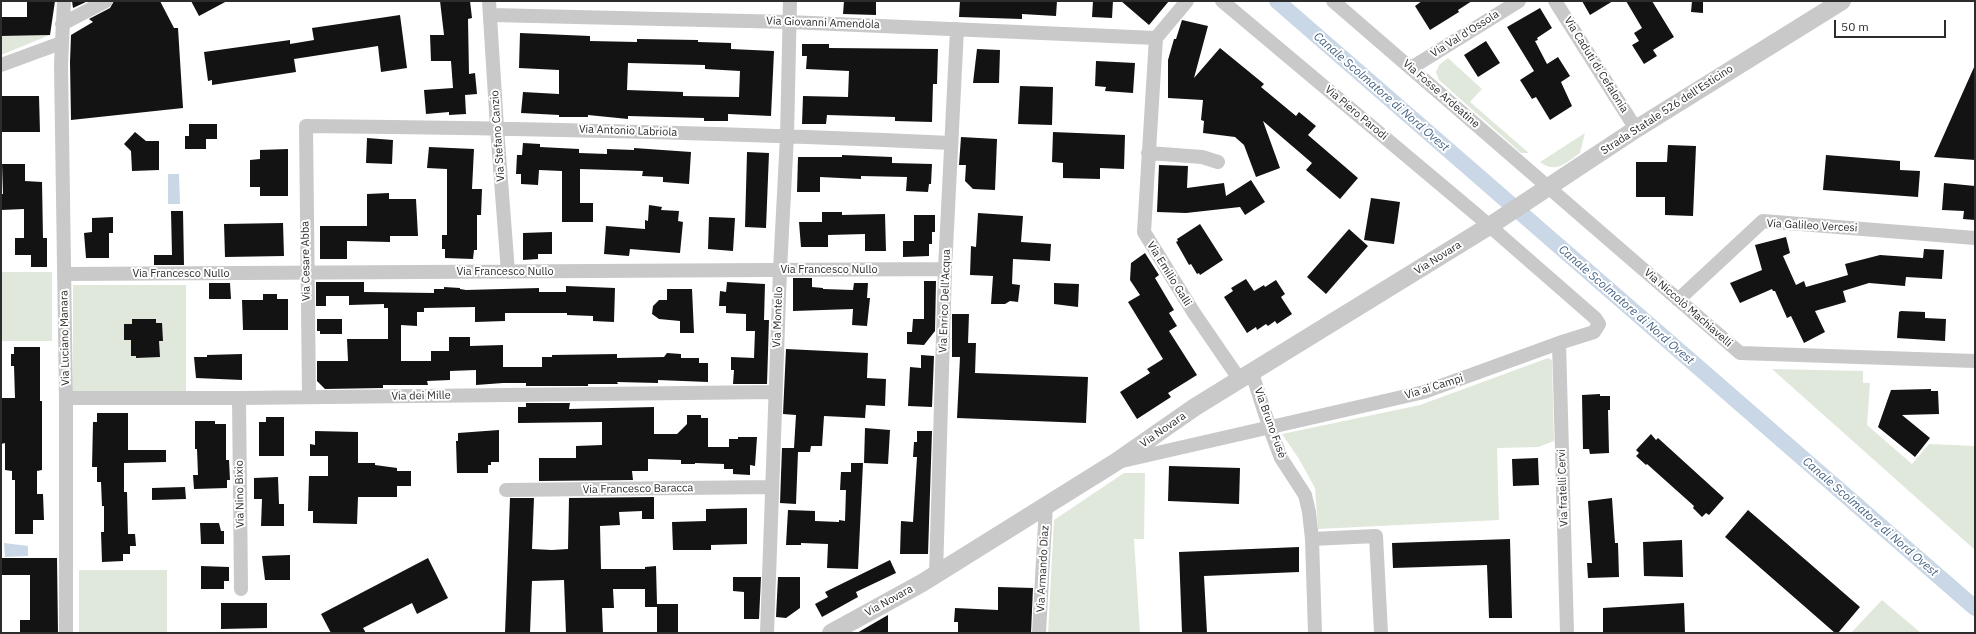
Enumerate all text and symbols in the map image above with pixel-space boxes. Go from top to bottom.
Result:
street label: Via Val d'Ossola [1428,8,1502,60]
scale bar [1836,12,1948,38]
street label: Via Giovanni Amendola [766,14,880,32]
street label: Via Caduti di Cefalonia [1561,15,1631,115]
text: 50 m [1841,19,1869,34]
water label: Canale Scolmatore di Nord Ovest [1310,29,1452,155]
street label: Via Fosse Ardeatine [1400,57,1482,131]
street label: Strada Statale 526 dell'Esticino [1598,62,1736,158]
street label: Via Piero Parodi [1322,83,1390,143]
street label: Via Stefano Canzio [488,90,508,182]
street label: Via Antonio Labriola [579,123,677,139]
street label: Via Galileo Vercesi [1766,217,1858,235]
street label: Via Cesare Abba [299,221,313,301]
street label: Via Novara [1412,238,1464,278]
street label: Via Emilio Galli [1144,239,1194,309]
water label: Canale Scolmatore di Nord Ovest [1555,242,1697,368]
street label: Via Enrico Dell'Acqua [937,249,953,353]
street label: Via Francesco Nullo [780,263,878,277]
street label: Via Francesco Nullo [456,265,554,279]
street label: Via Niccolò Machiavelli [1641,266,1735,350]
street label: Via Francesco Nullo [132,267,230,281]
street label: Via Montello [770,286,786,348]
street label: Via Luciano Manara [58,290,72,386]
street label: Via ai Campi [1403,372,1465,402]
street label: Via Bruno Fusè [1251,386,1289,460]
street label: Via dei Mille [391,389,451,403]
street label: Via Novara [1138,409,1188,451]
street label: Via fratelli Cervi [1555,449,1571,527]
water label: Canale Scolmatore di Nord Ovest [1799,454,1941,580]
street label: Via Nino Bixio [233,460,247,528]
street label: Via Francesco Baracca [582,481,694,497]
street label: Via Armando Diaz [1034,525,1052,613]
street label: Via Novara [863,582,915,620]

